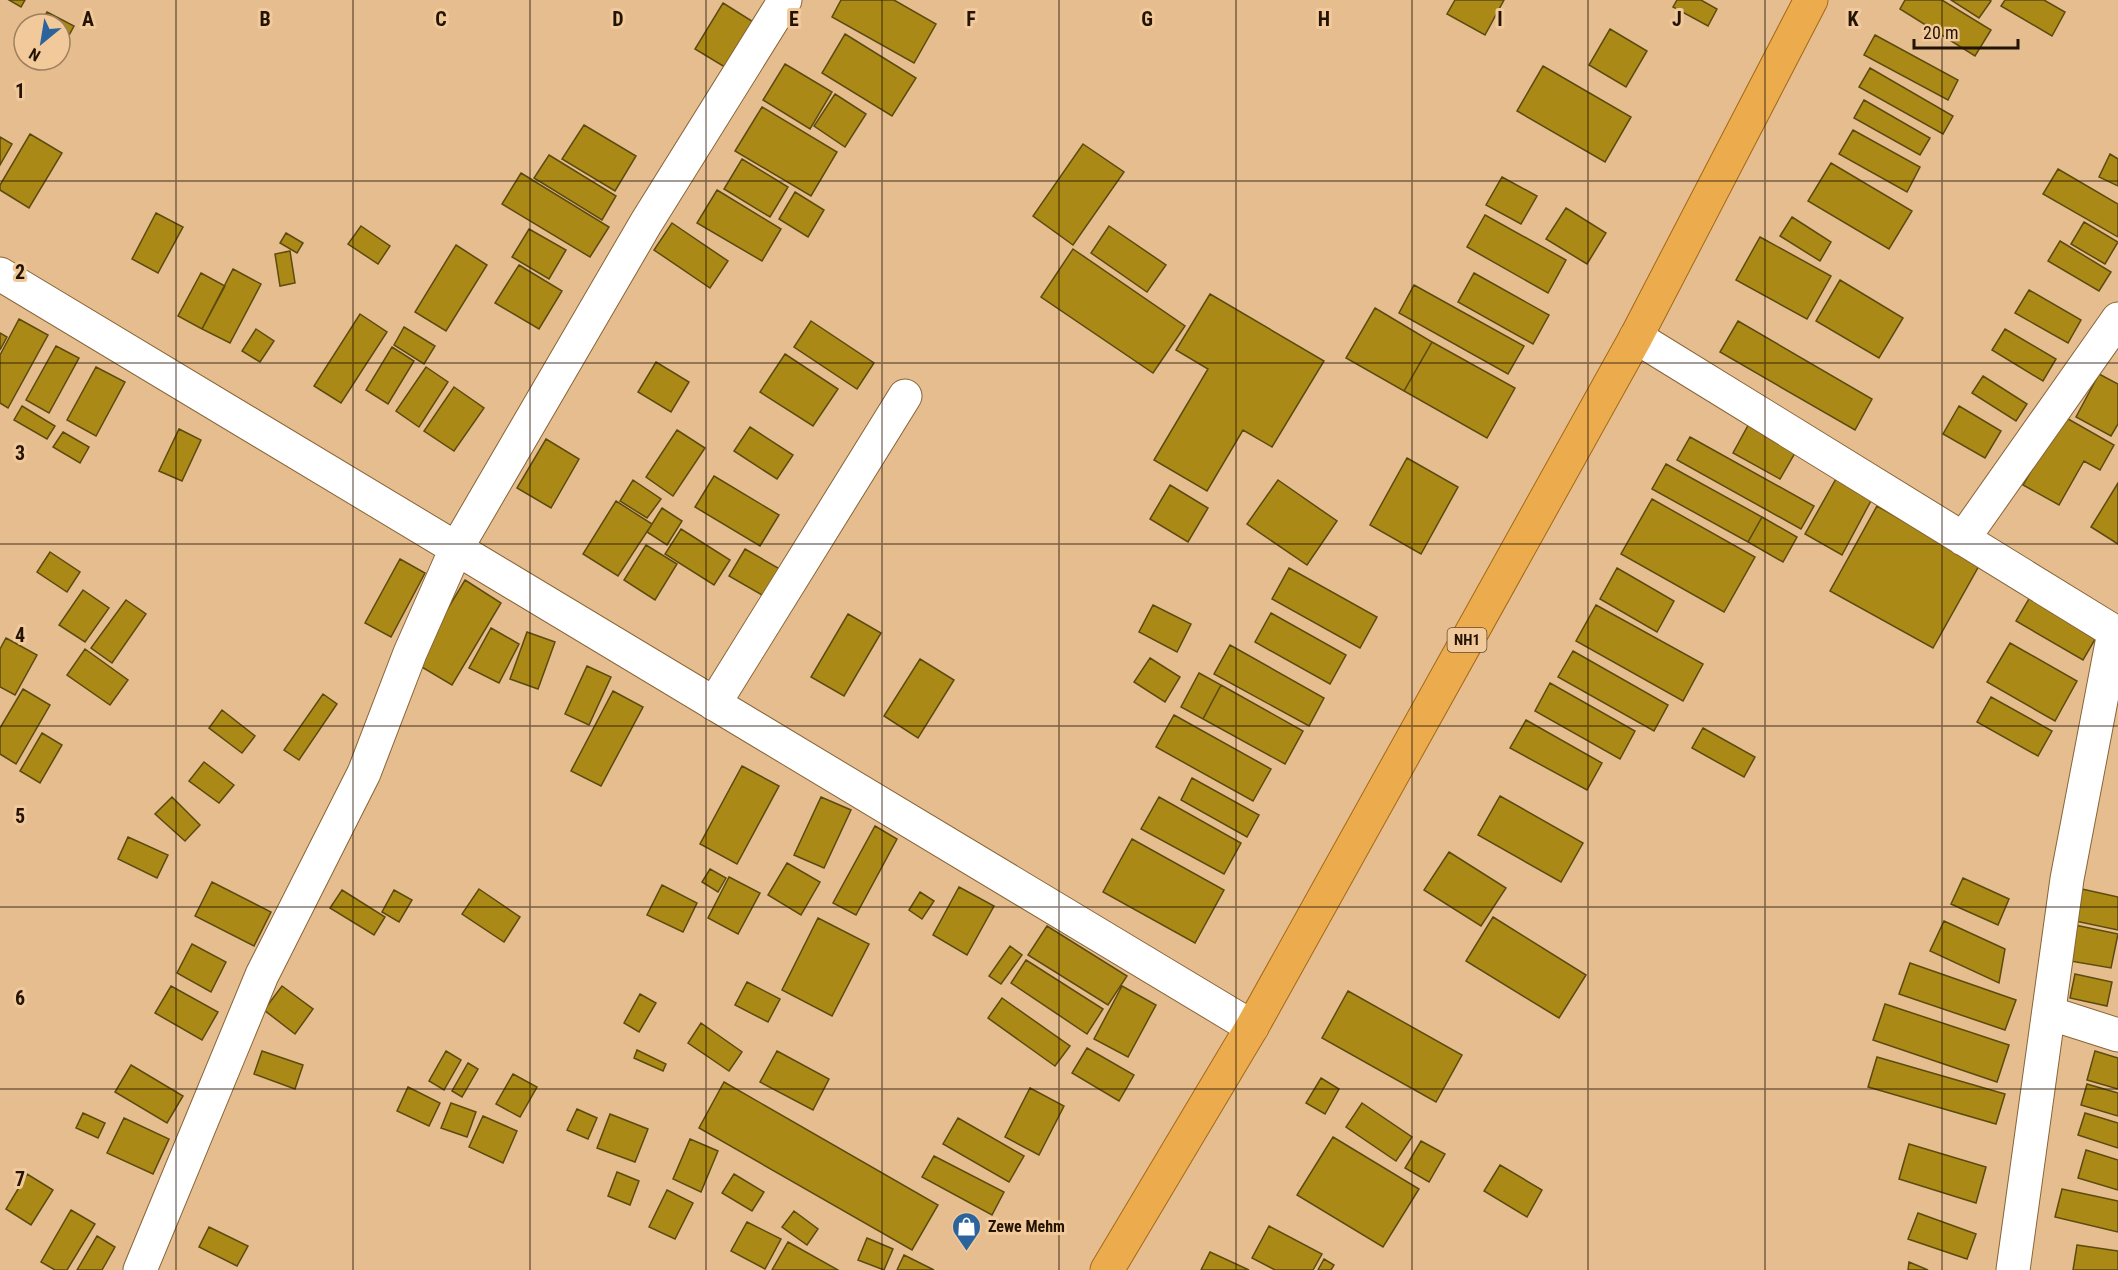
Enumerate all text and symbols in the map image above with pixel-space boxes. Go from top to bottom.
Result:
text: A [82,7,94,31]
text: B [259,7,271,31]
text: C [435,7,447,31]
text: D [612,7,624,31]
text: E [789,7,799,31]
text: F [966,7,976,31]
text: G [1141,7,1153,31]
text: H [1318,7,1330,31]
text: I [1497,7,1503,31]
text: J [1672,7,1682,31]
text: K [1847,7,1859,31]
north arrow [12,12,72,72]
scale bar [1914,12,2018,50]
text: 20 m [1923,22,1958,43]
text: N [26,44,44,65]
text: 1 [15,79,25,103]
text: 2 [15,260,25,284]
text: 3 [15,441,25,465]
text: 4 [15,623,25,647]
road number: NH1 [1448,628,1486,652]
text: 5 [15,804,25,828]
text: 6 [15,986,25,1010]
text: 7 [15,1167,25,1191]
shop icon: Zewe Mehm [951,1210,983,1252]
place label: Zewe Mehm [988,1217,1065,1236]

